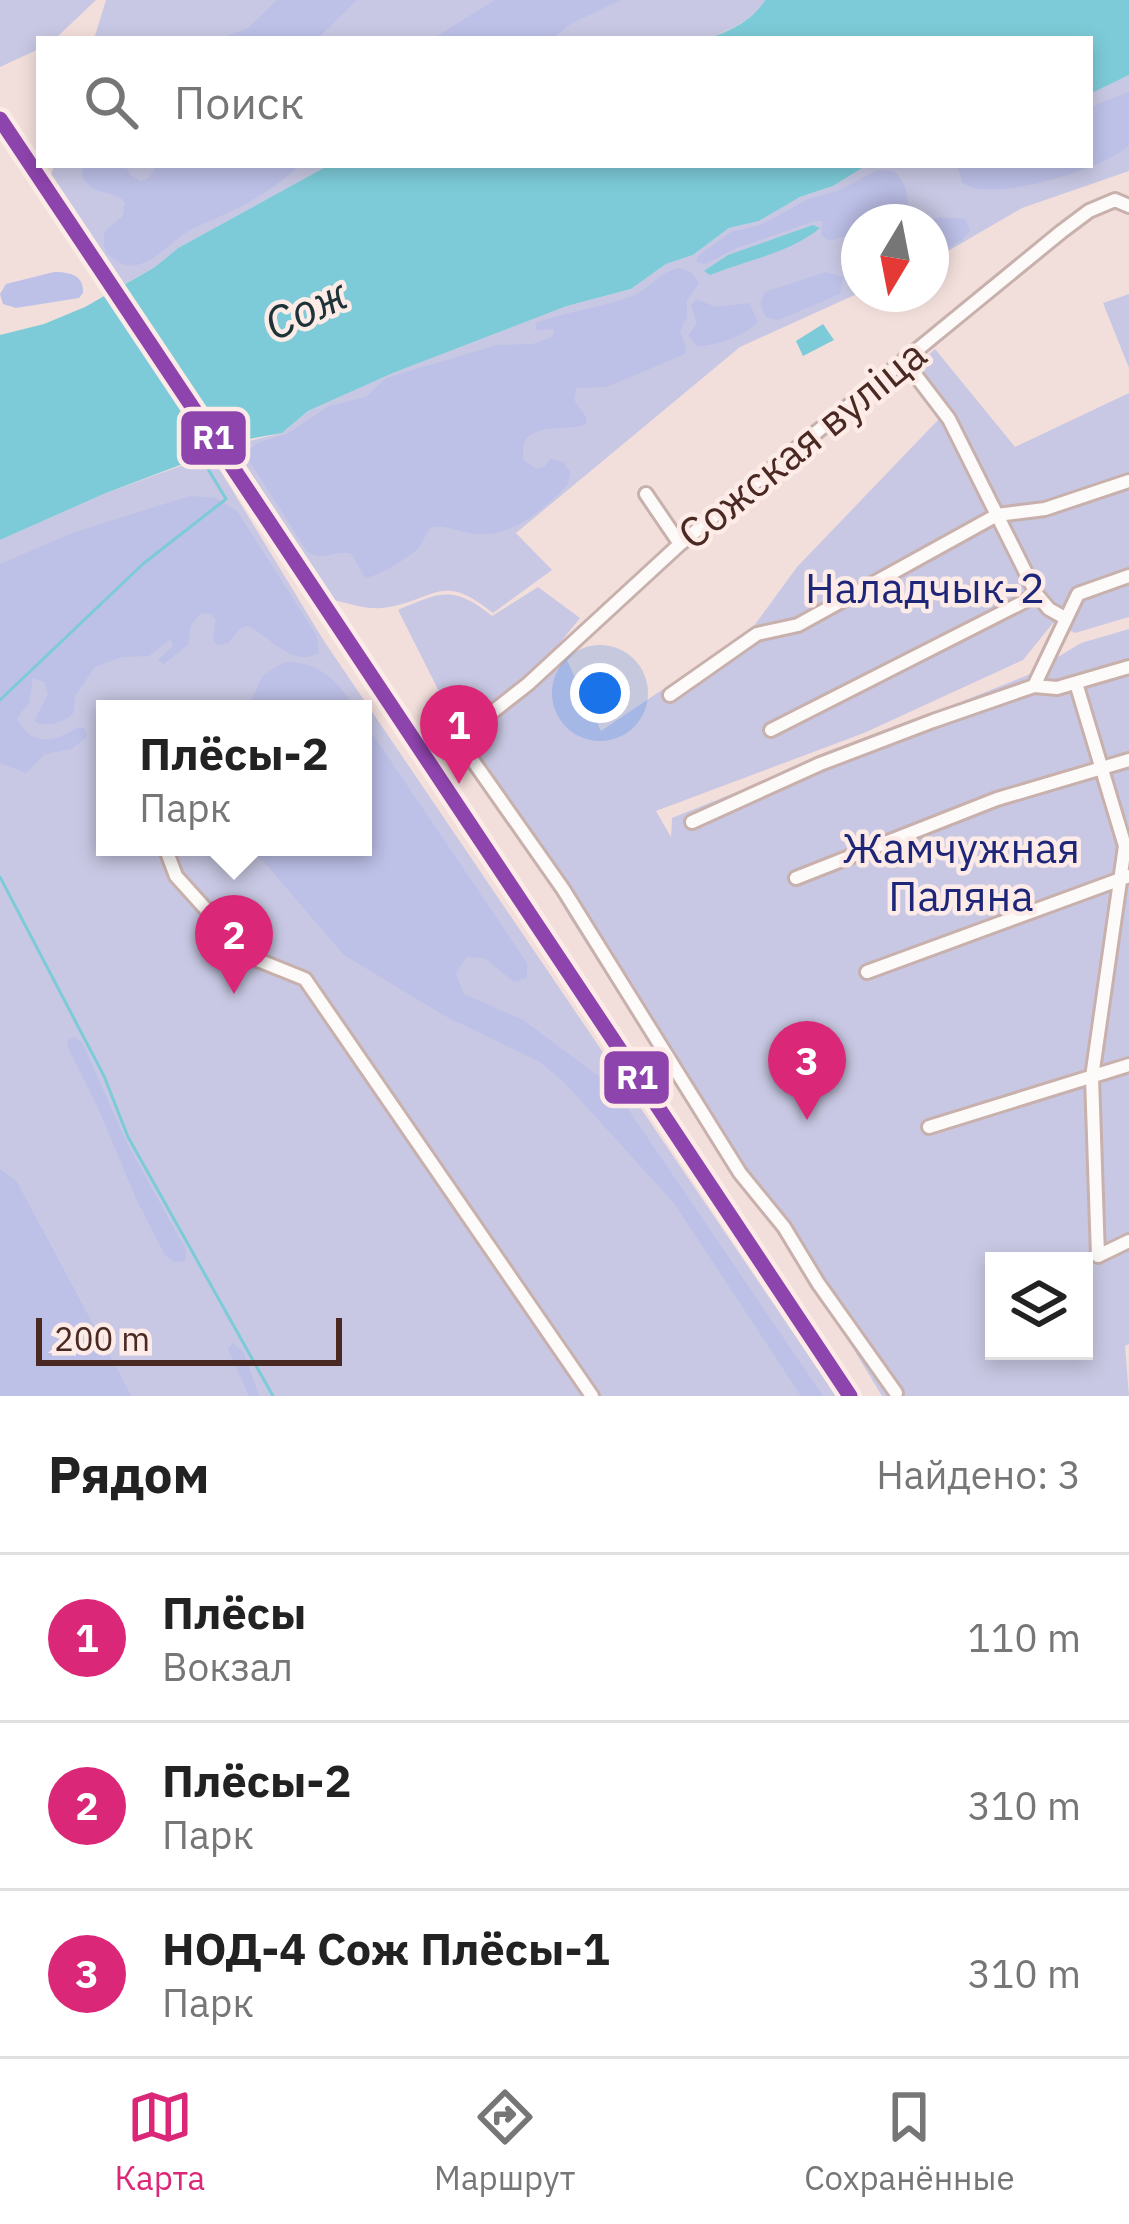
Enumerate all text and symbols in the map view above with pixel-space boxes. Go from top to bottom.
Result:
search box [36,36,1093,168]
icon: search [78,69,144,135]
text: Поиск [174,73,304,131]
north arrow [841,204,949,312]
water label: Сож [255,264,356,352]
street label: Сожская вуліца [666,326,937,561]
line badge: R1 [179,409,248,467]
text: R1 [192,415,234,458]
park label: Наладчык-2 [805,560,1045,615]
your location [570,663,630,723]
pin: 1 [420,685,498,784]
popup [96,700,372,856]
text: Плёсы-2 [139,724,329,782]
text: Парк [139,782,231,833]
park label: Жамчужная Паляна [842,820,1080,923]
pin: 2 [195,895,273,994]
pin: 3 [768,1021,846,1120]
line badge: R1 [602,1049,671,1106]
text: R1 [616,1055,658,1098]
map controls [985,1252,1093,1360]
button: layers [985,1252,1093,1360]
scale bar [36,1312,342,1365]
text: 200 m [54,1317,150,1360]
text: Рядом [48,1441,210,1507]
text: Найдено: 3 [876,1449,1081,1500]
text: Плёсы [162,1583,306,1641]
text: 1 [75,1612,99,1663]
text: 110 m [968,1612,1081,1663]
text: Вокзал [162,1641,293,1692]
text: Плёсы-2 [162,1751,352,1809]
text: 2 [75,1780,99,1831]
text: 310 m [968,1780,1081,1831]
text: Парк [162,1809,254,1860]
text: НОД-4 Сож Плёсы-1 [162,1919,610,1977]
text: 3 [75,1948,99,1999]
text: 310 m [968,1948,1081,1999]
text: Парк [162,1977,254,2028]
tab: Карта [114,2084,205,2199]
tab: Маршрут [434,2084,575,2199]
tab: Сохранённые [804,2084,1015,2199]

